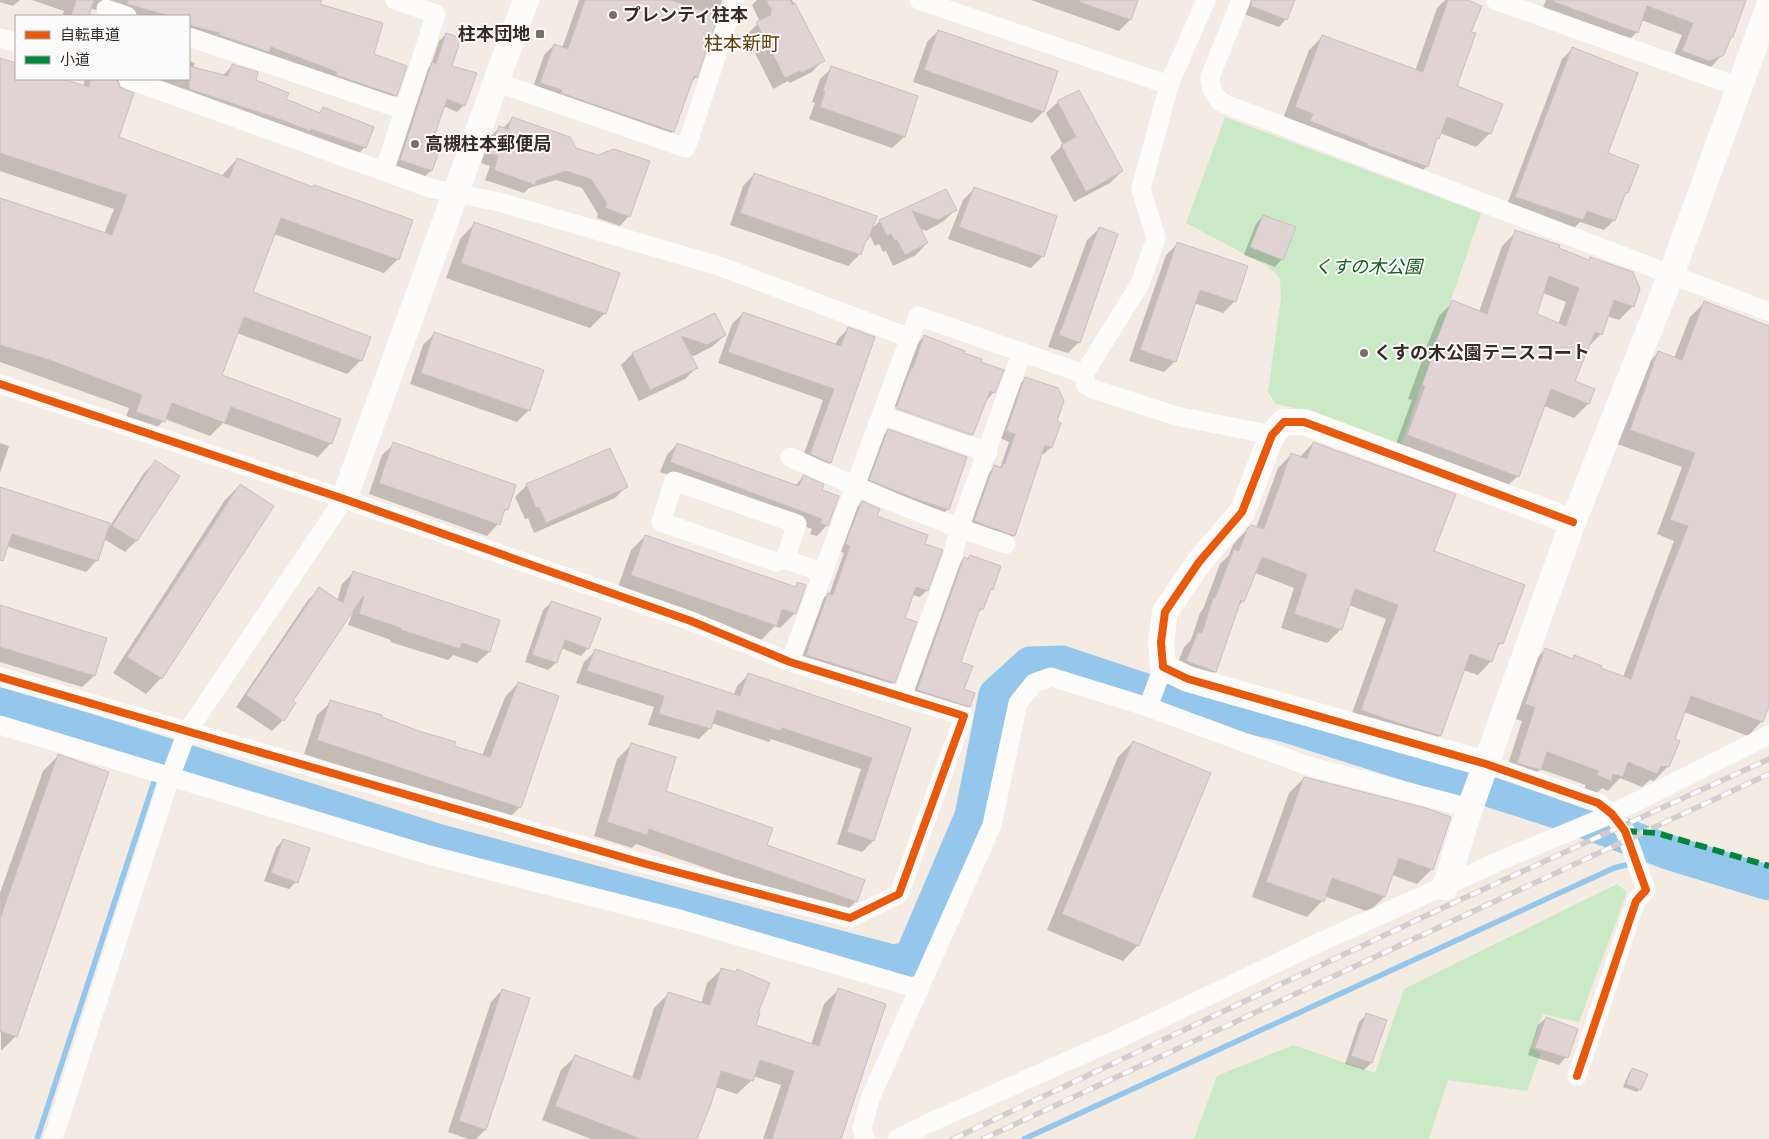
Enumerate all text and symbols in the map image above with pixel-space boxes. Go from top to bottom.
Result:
place label: プレンティ柱本 [623,4,748,26]
marker: プレンティ柱本 [607,9,619,21]
legend [15,15,190,80]
place label: 柱本団地 [458,23,530,45]
text: 自転車道 [60,26,120,44]
marker: 柱本団地 [534,28,546,40]
district label: 柱本新町 [704,32,780,55]
text: 小道 [60,51,90,69]
place label: 高槻柱本郵便局 [425,133,551,155]
marker: 高槻柱本郵便局 [409,138,421,150]
park label: くすの木公園 [1314,256,1425,278]
place label: くすの木公園テニスコート [1374,342,1590,364]
marker: くすの木公園テニスコート [1358,347,1370,359]

